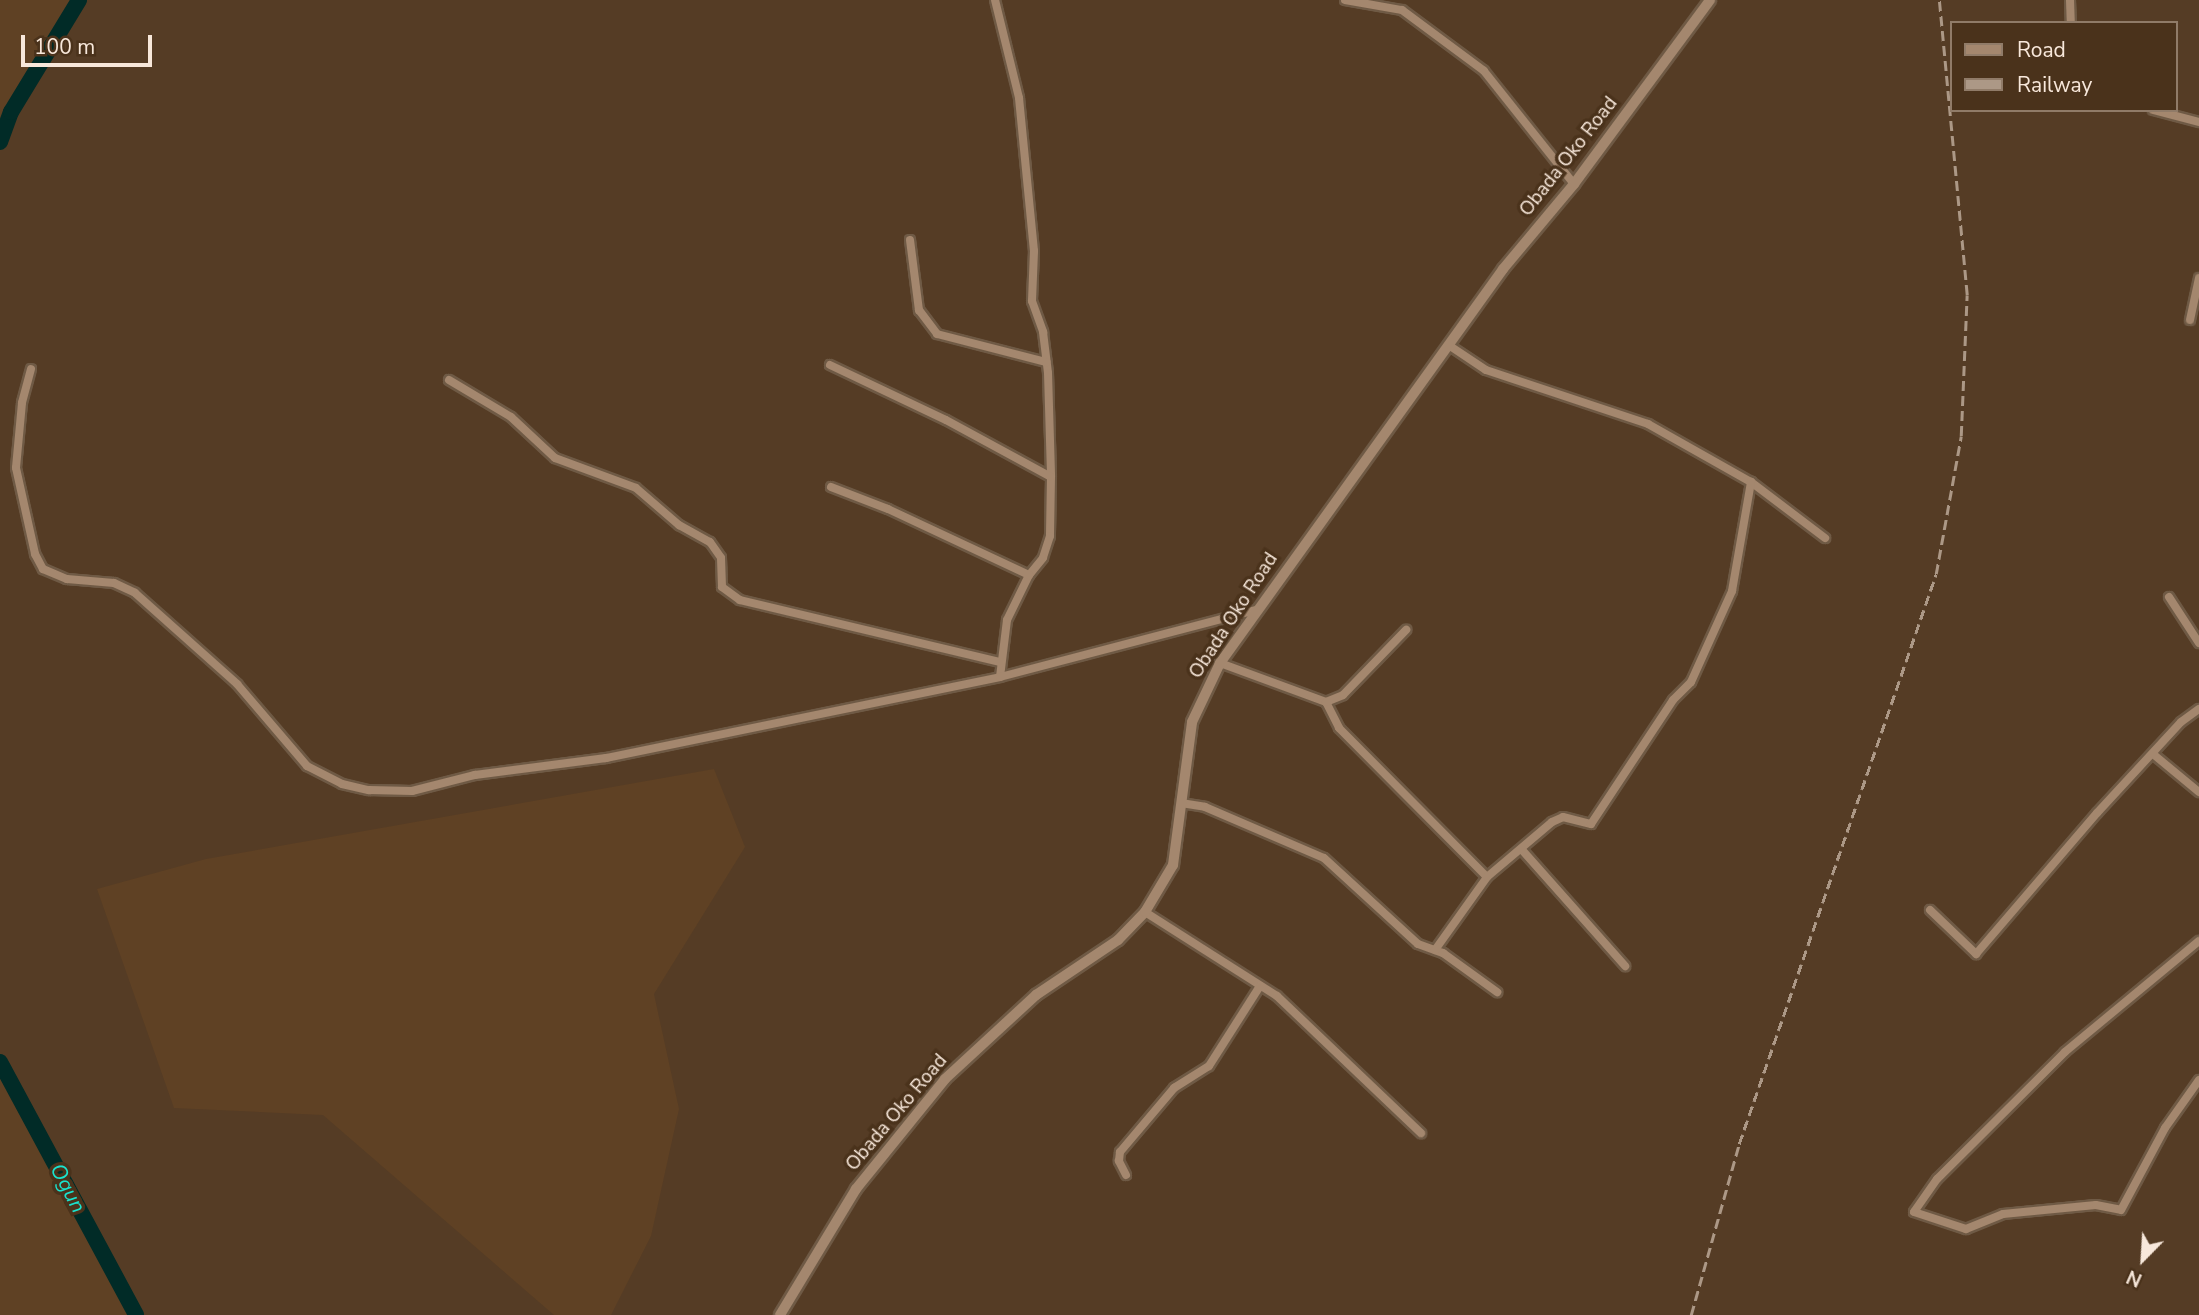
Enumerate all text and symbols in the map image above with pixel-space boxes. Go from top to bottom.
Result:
scale bar [24,21,156,65]
legend [1951,21,2178,112]
text: 100 m [34,33,95,61]
text: Road [2017,36,2066,64]
text: Railway [2017,71,2092,99]
street label: Obada Oko Road [1515,93,1623,221]
street label: Obada Oko Road [1185,549,1283,683]
street label: Obada Oko Road [842,1050,952,1176]
water label: Ogun [45,1159,91,1217]
north arrow [2108,1224,2178,1294]
text: N [2123,1263,2146,1293]

